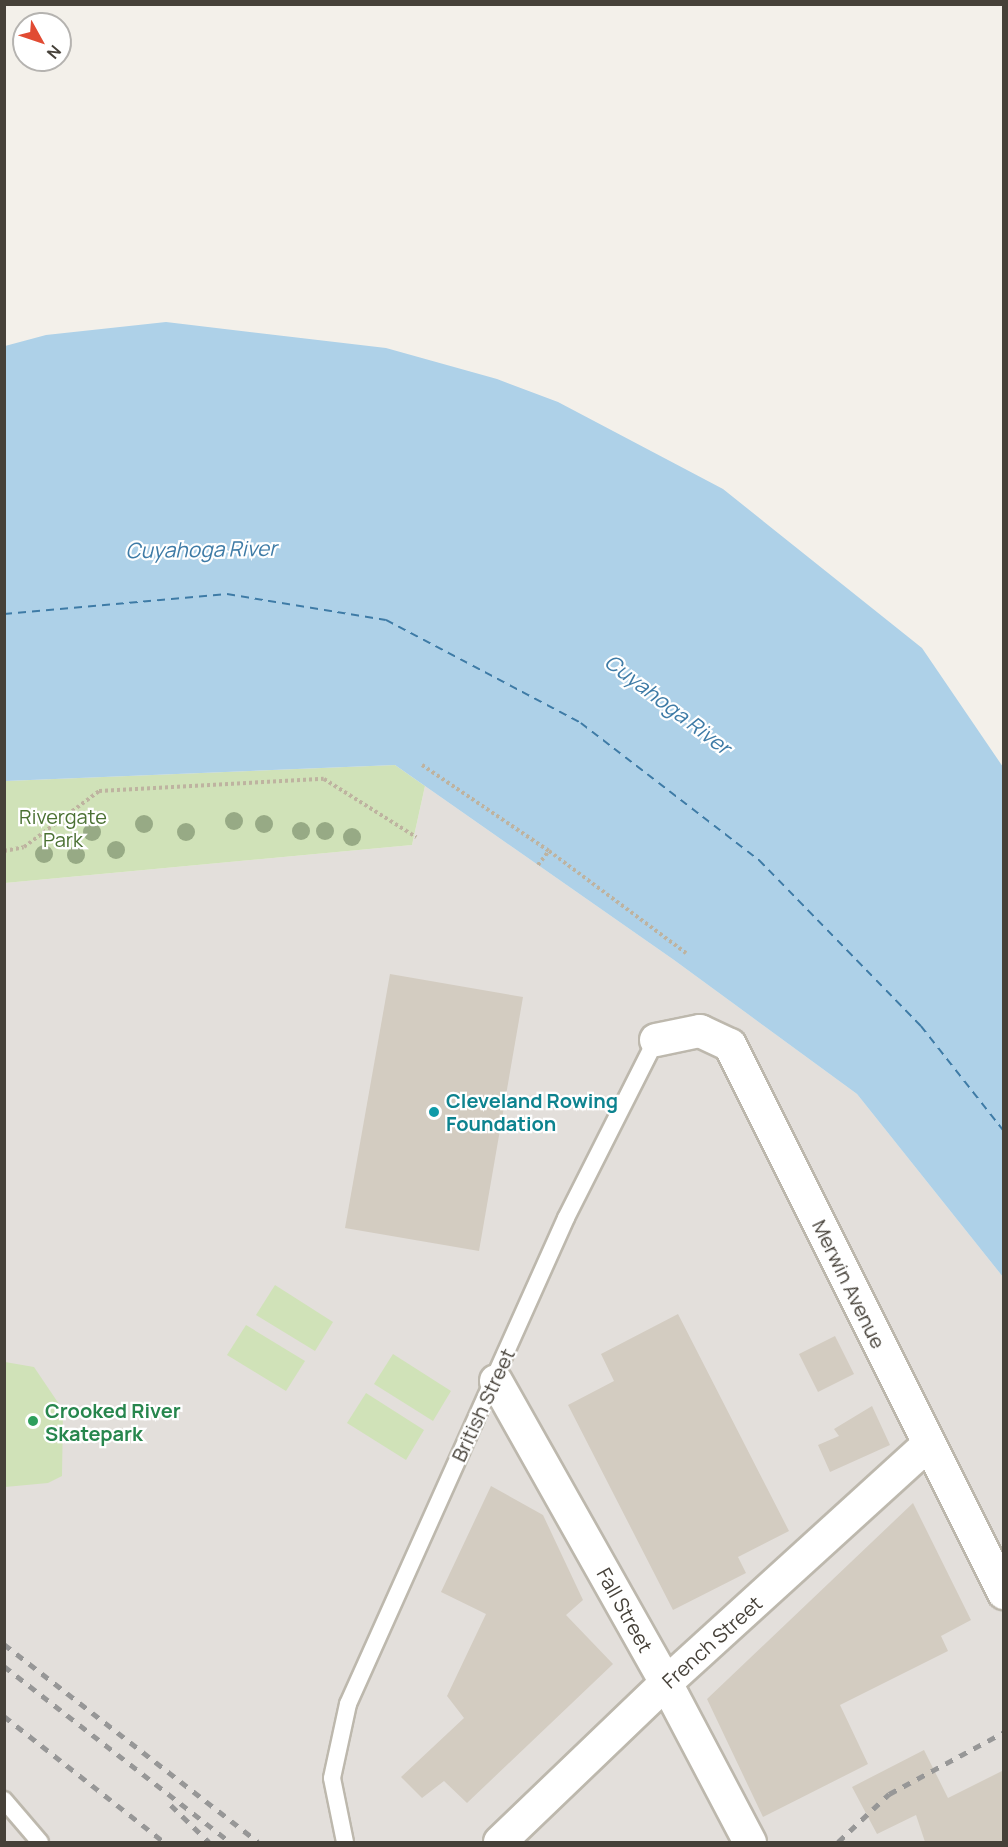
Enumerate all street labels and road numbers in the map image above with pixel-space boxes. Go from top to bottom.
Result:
street label: Merwin Avenue [808,1216,890,1352]
street label: British Street [446,1345,520,1465]
street label: Fall Street [592,1564,658,1656]
street label: French Street [657,1591,767,1693]

